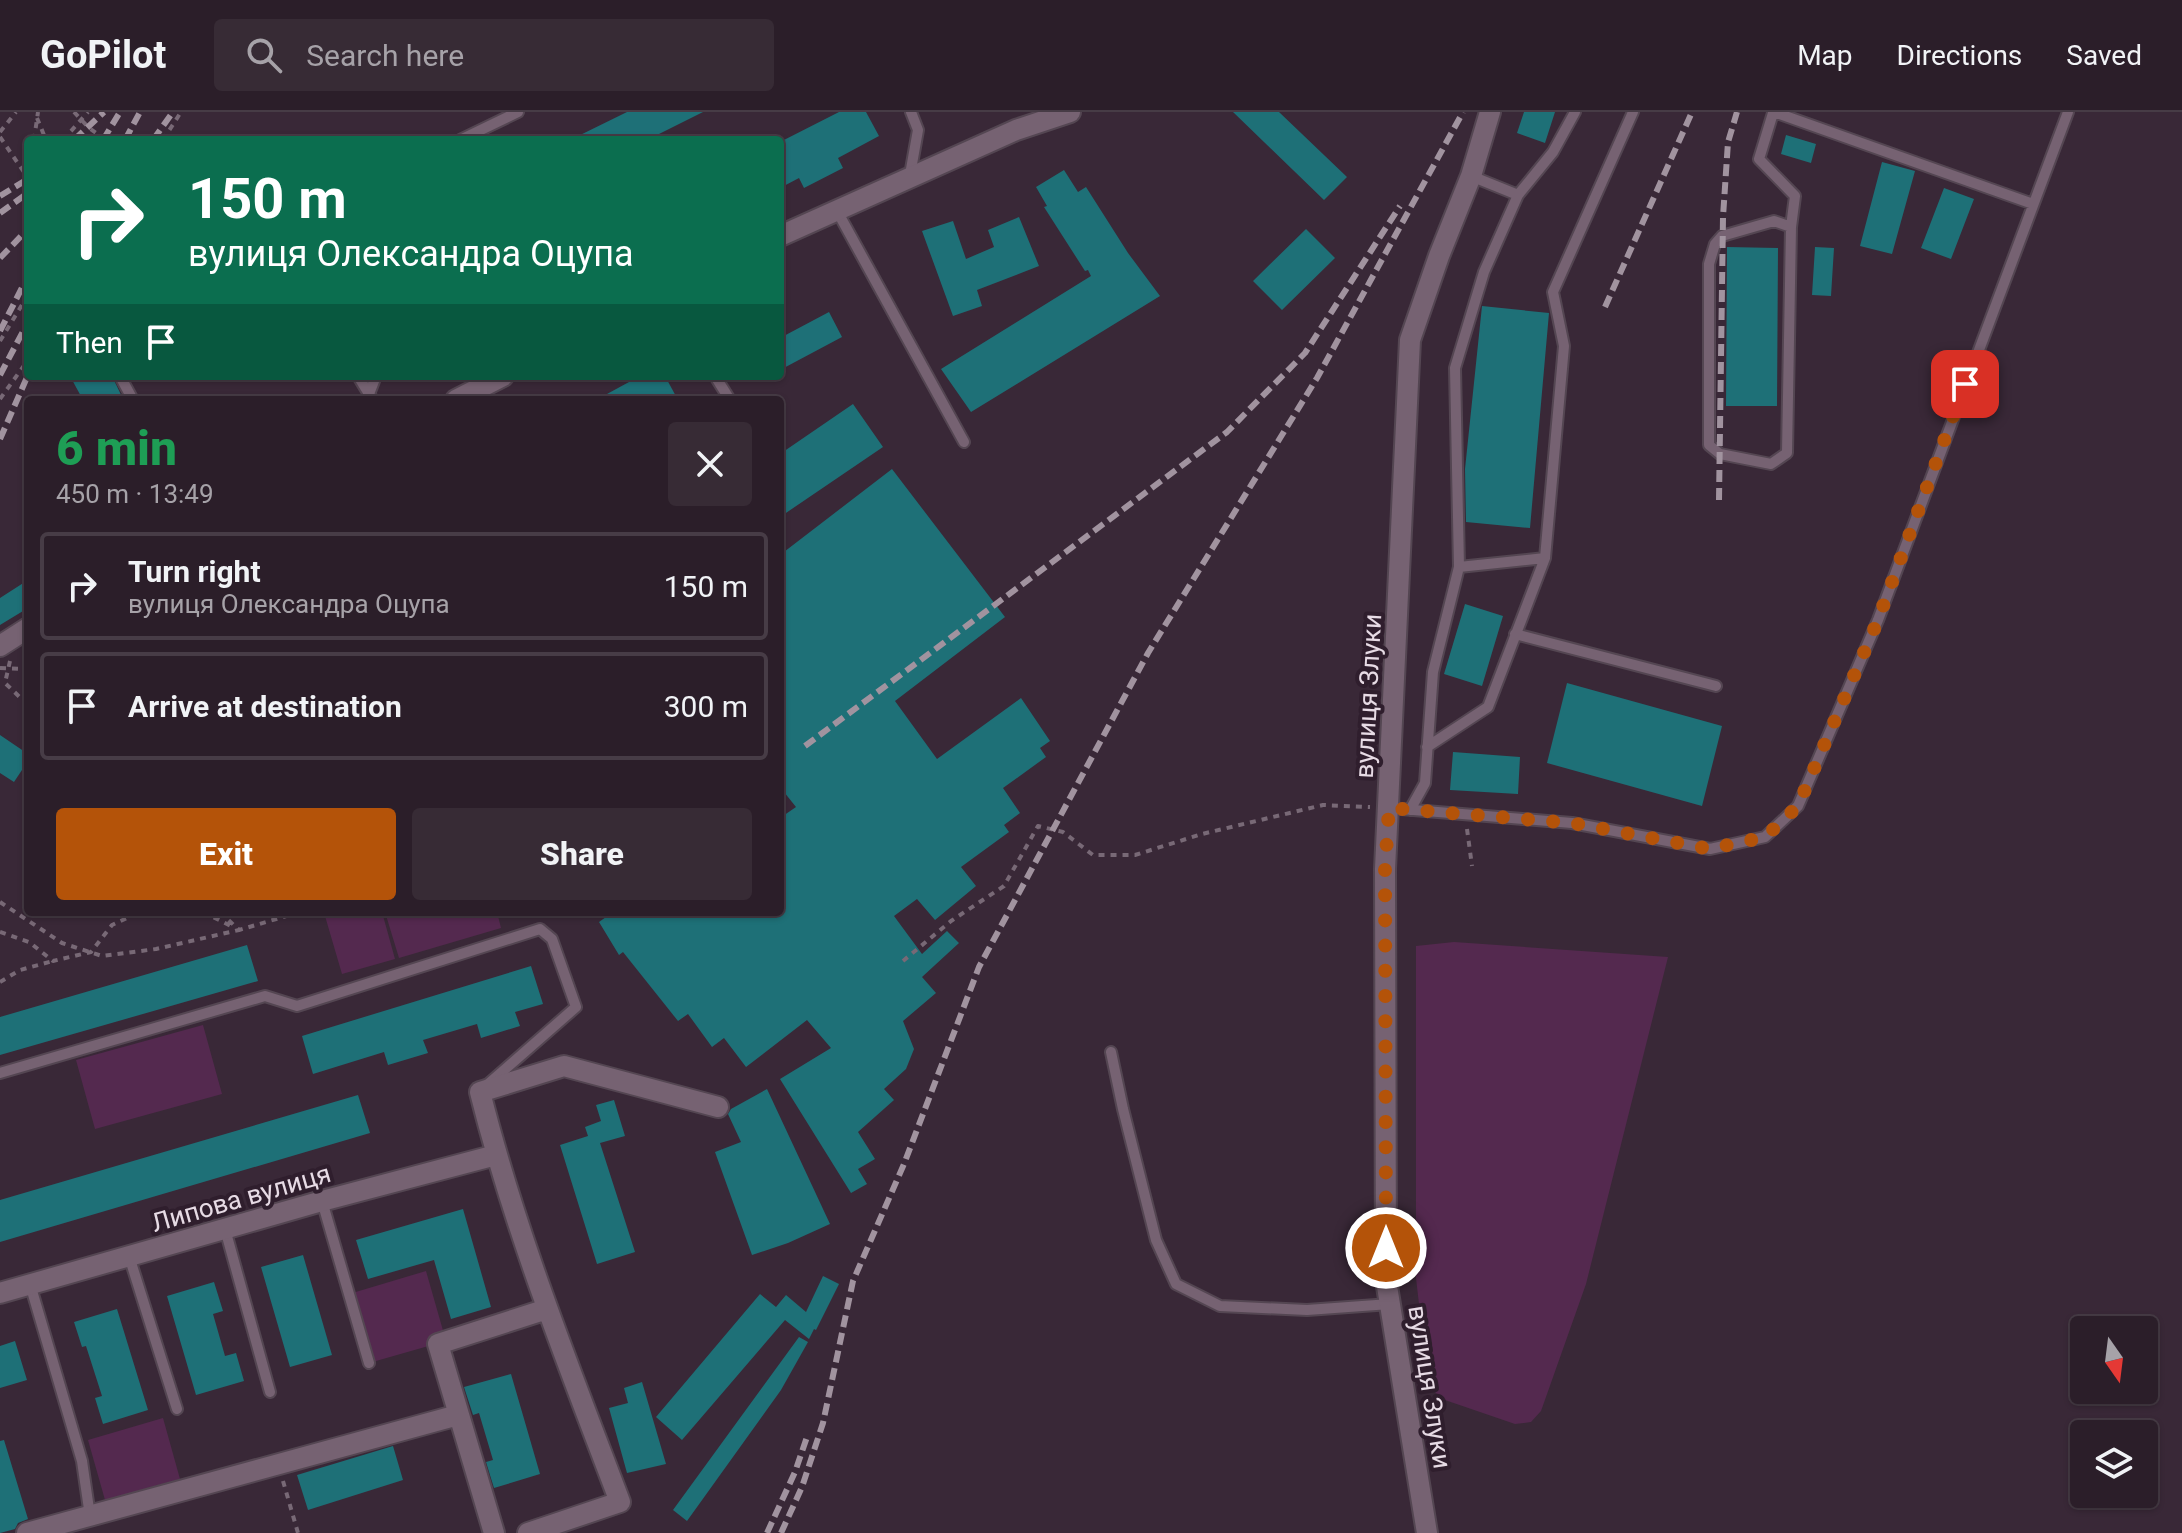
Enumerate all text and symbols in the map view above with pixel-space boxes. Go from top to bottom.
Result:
search box [214,19,774,91]
text: GoPilot [40,33,166,77]
icon: search [242,33,286,77]
text: Search here [306,38,464,73]
text: Map [1797,39,1853,72]
text: Directions [1897,39,2022,72]
text: Saved [2066,39,2142,72]
text: 150 m [188,166,347,232]
icon: right [56,168,160,272]
text: вулиця Олександра Оцупа [188,233,634,275]
icon: arrive [139,320,183,364]
text: Then [56,325,123,360]
pin [1931,350,1999,418]
icon: arrive [1943,362,1987,406]
text: 6 min [56,420,177,477]
button: close [668,422,752,506]
text: 450 m · 13:49 [56,479,214,509]
text: Turn right [128,554,261,589]
icon: right [60,564,104,608]
text: 150 m [664,569,748,604]
text: вулиця Олександра Оцупа [128,589,450,619]
street label: вулиця Злуки [1349,613,1387,779]
icon: arrive [60,684,104,728]
text: Arrive at destination [128,689,402,724]
text: 300 m [664,689,748,724]
button: Exit [56,808,396,900]
button: Share [412,808,752,900]
street label: Липова вулиця [148,1158,334,1238]
position arrow [1344,1206,1428,1290]
street label: вулиця Злуки [1402,1303,1458,1471]
north arrow [2070,1316,2158,1404]
map controls [2070,1316,2158,1508]
button: layers [2070,1420,2158,1508]

